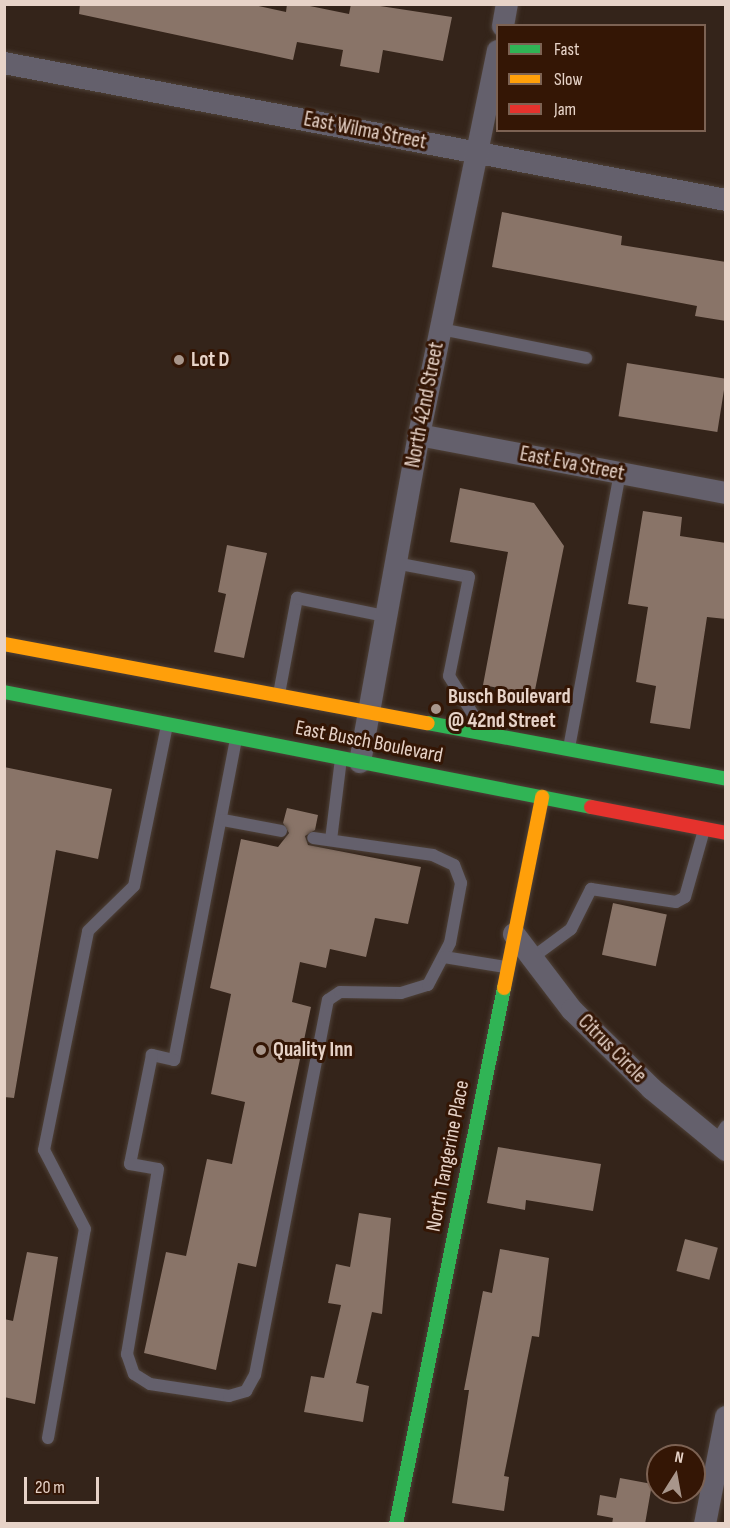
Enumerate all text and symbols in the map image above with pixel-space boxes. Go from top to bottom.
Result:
legend [496,24,706,132]
text: Fast [554,39,579,60]
text: Slow [554,69,583,90]
text: Jam [554,99,576,120]
street label: East Wilma Street [302,107,428,155]
street label: North 42nd Street [400,340,450,470]
place label: Lot D [191,347,229,373]
marker: Lot D [172,353,186,367]
street label: East Eva Street [518,442,626,486]
place label: Busch Boulevard @ 42nd Street [448,684,571,734]
marker: Busch Boulevard @ 42nd Street [429,702,443,716]
street label: East Busch Boulevard [293,715,445,769]
street label: Citrus Circle [572,1009,652,1089]
place label: Quality Inn [273,1037,353,1063]
marker: Quality Inn [254,1043,268,1057]
street label: North Tangerine Place [421,1078,475,1234]
north arrow [646,1444,706,1504]
text: N [673,1448,685,1468]
scale bar [27,1465,102,1503]
text: 20 m [35,1477,65,1498]

